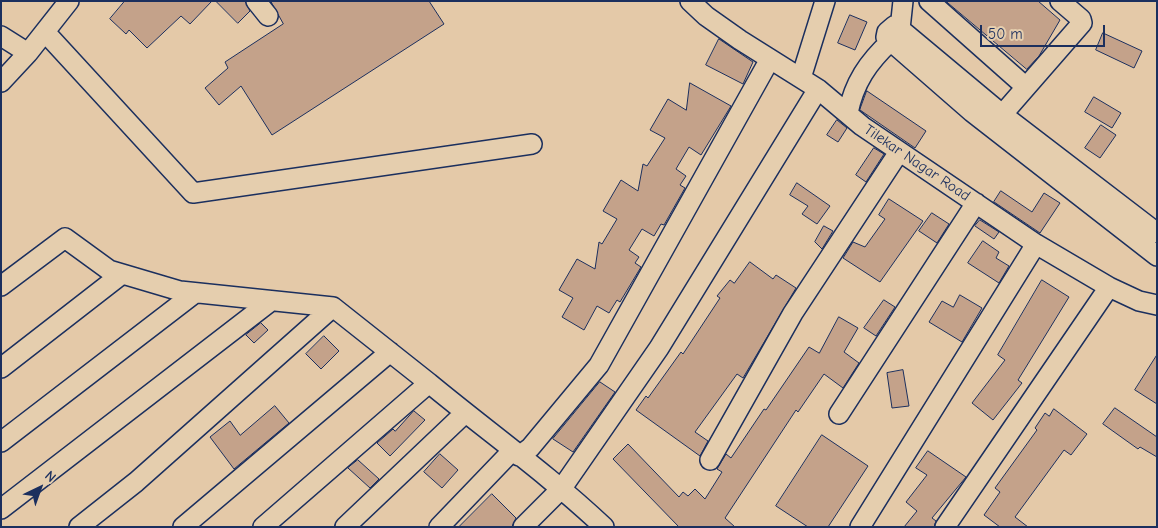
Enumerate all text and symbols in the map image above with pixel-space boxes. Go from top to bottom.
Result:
scale bar [983,15,1108,47]
text: 50 m [988,25,1023,43]
street label: Tilekar Nagar Road [860,121,974,205]
north arrow [15,463,65,513]
text: N [41,467,59,486]

